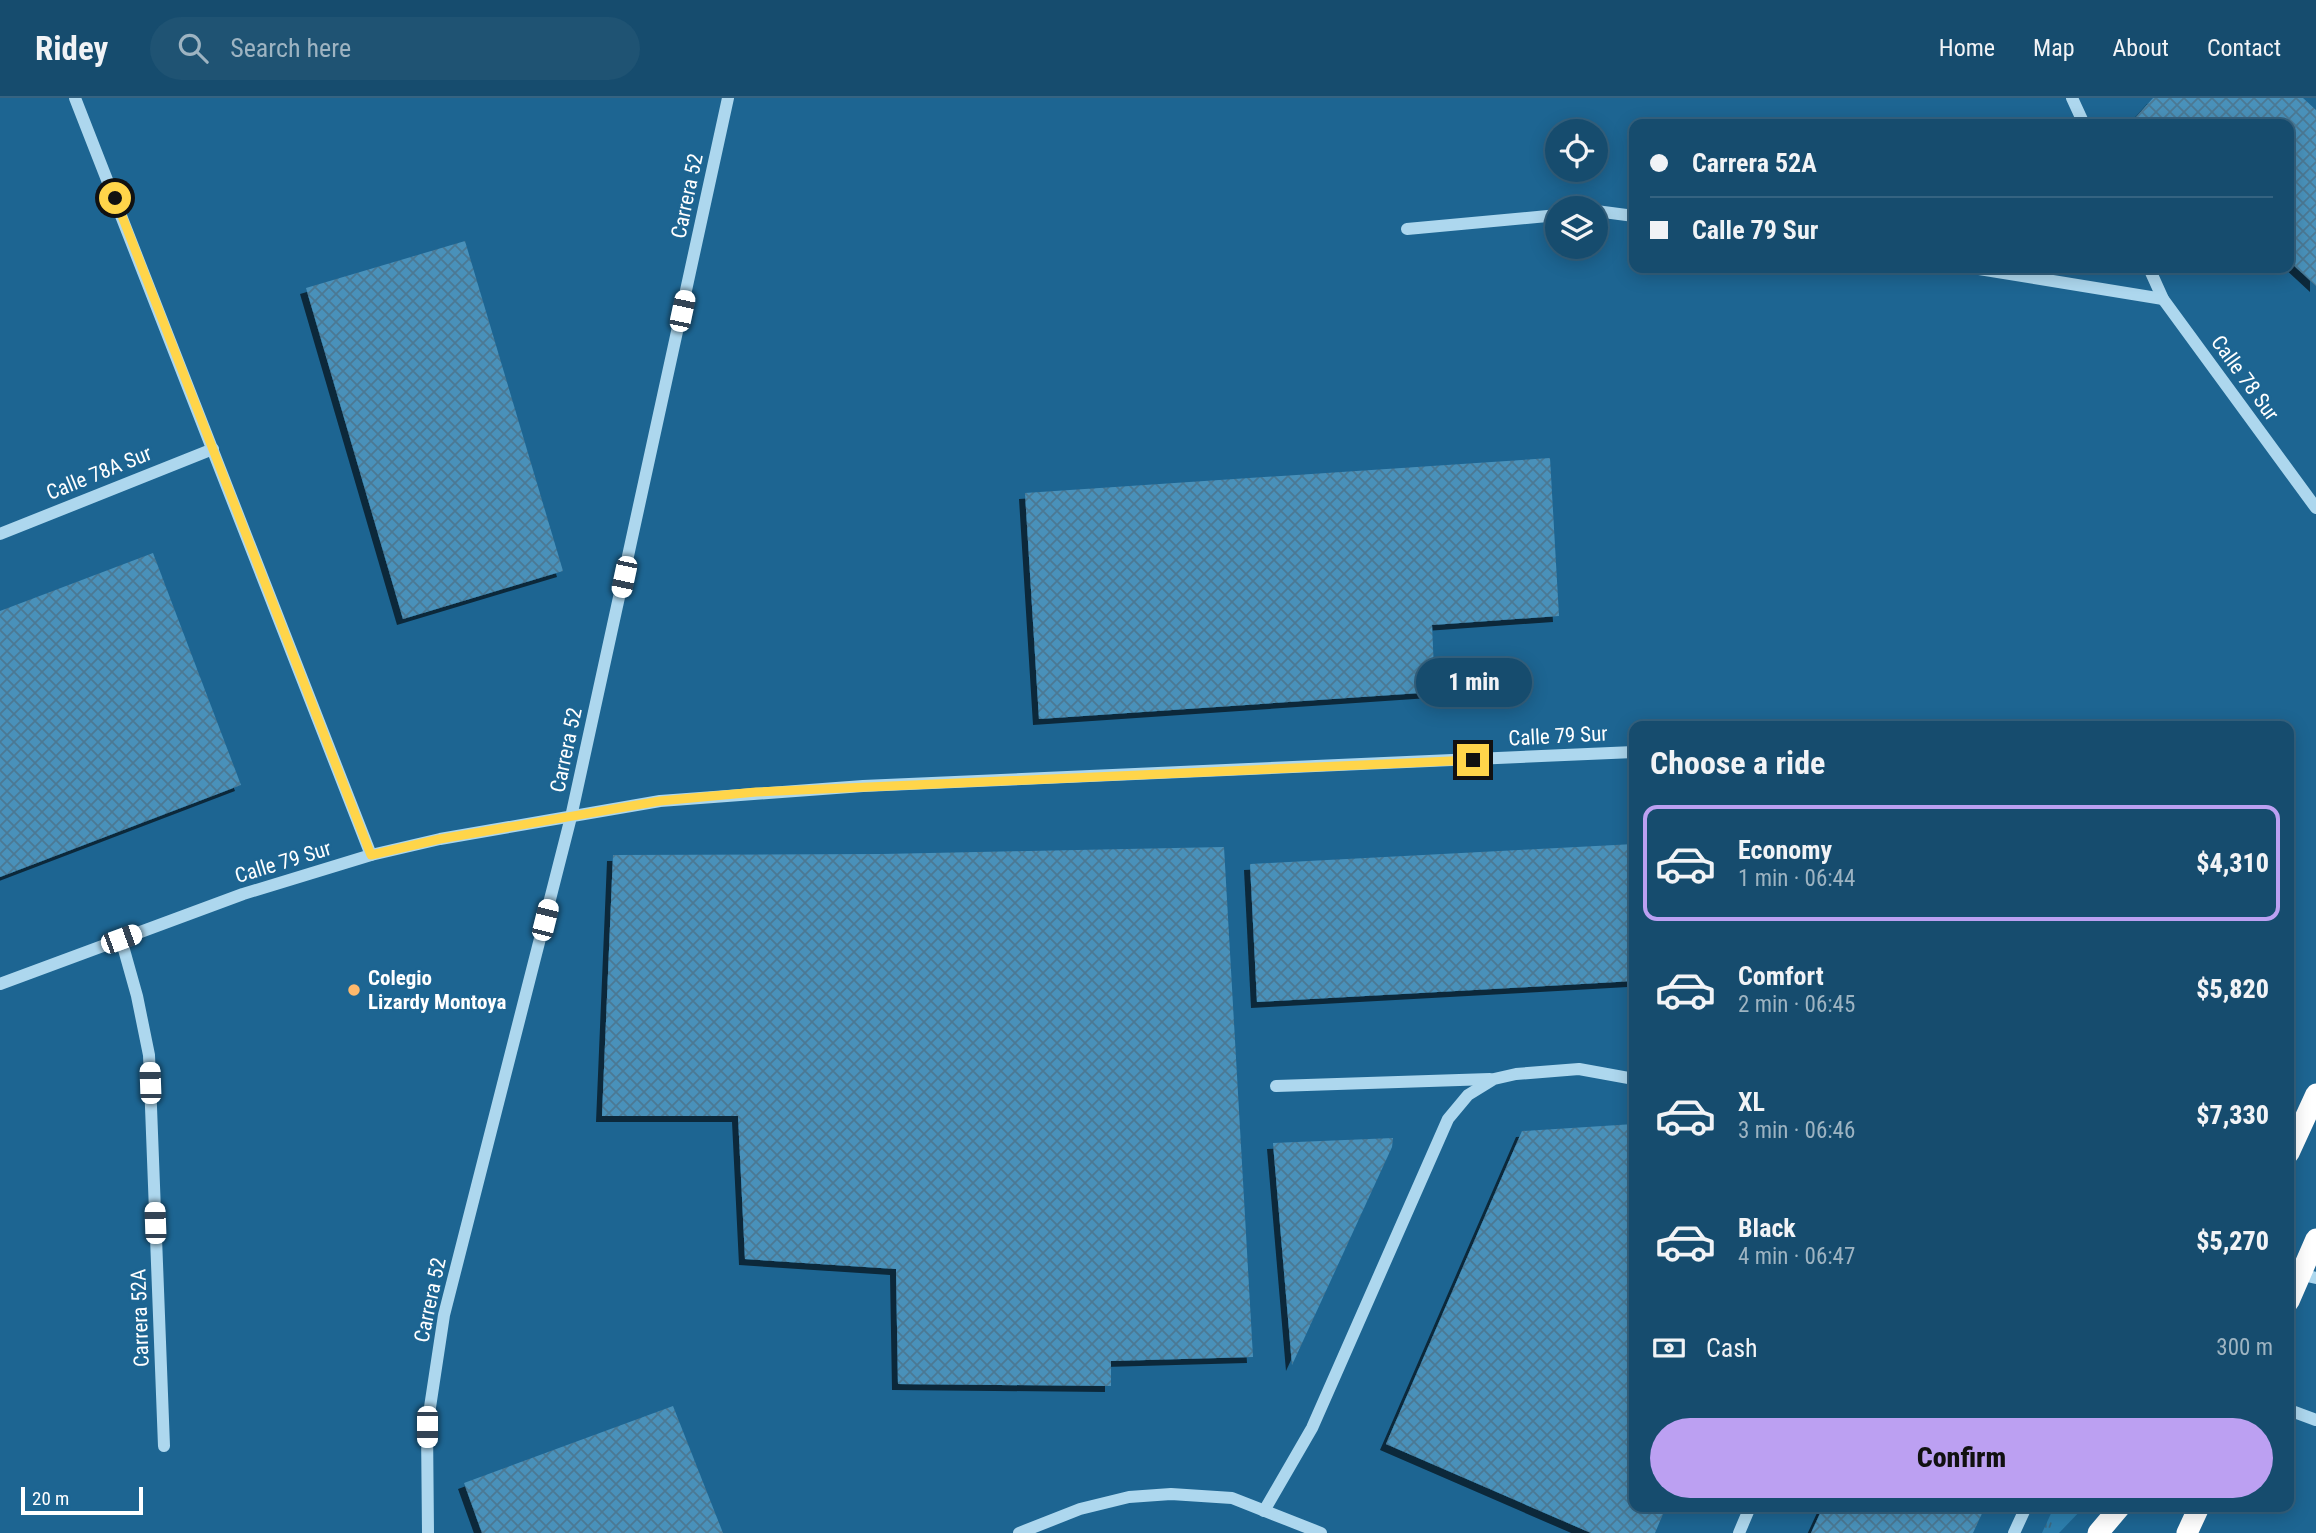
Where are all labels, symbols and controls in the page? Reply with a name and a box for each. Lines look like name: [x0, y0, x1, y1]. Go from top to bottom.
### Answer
search box: [150, 17, 640, 80]
text: Ridey: [35, 29, 108, 68]
icon: search: [174, 29, 212, 67]
text: Search here: [230, 33, 351, 63]
text: Home: [1939, 34, 1995, 62]
text: Map: [2033, 34, 2075, 62]
text: About: [2113, 34, 2169, 62]
text: Contact: [2207, 34, 2281, 62]
map controls: [1545, 119, 1608, 259]
button: locate: [1545, 119, 1608, 182]
text: Carrera 52A: [1692, 148, 1817, 178]
street label: Carrera 52: [666, 151, 708, 241]
route start: [99, 182, 131, 214]
button: layers: [1545, 196, 1608, 259]
text: Calle 79 Sur: [1692, 215, 1818, 245]
car: [668, 288, 697, 334]
street label: Calle 78 Sur: [2206, 331, 2284, 425]
street label: Calle 78A Sur: [43, 441, 155, 505]
car: [610, 554, 639, 600]
callout: 1 min: [1415, 658, 1531, 708]
text: 1 min: [1448, 669, 1500, 696]
street label: Carrera 52: [545, 705, 587, 795]
street label: Calle 79 Sur: [1508, 721, 1608, 751]
route end: [1457, 744, 1489, 776]
text: Choose a ride: [1650, 744, 1825, 782]
icon: car: [1654, 832, 1717, 895]
text: Economy: [1738, 835, 1832, 865]
street label: Calle 79 Sur: [232, 836, 334, 888]
text: $4,310: [2196, 848, 2269, 878]
text: 1 min · 06:44: [1738, 865, 1855, 892]
car: [530, 897, 561, 943]
car: [98, 922, 145, 956]
icon: car: [1654, 958, 1717, 1021]
text: Comfort: [1738, 961, 1824, 991]
place label: Colegio Lizardy Montoya: [368, 966, 506, 1014]
text: $5,820: [2196, 974, 2269, 1004]
marker: Colegio Lizardy Montoya: [346, 982, 362, 998]
text: 2 min · 06:45: [1738, 991, 1855, 1018]
car: [139, 1062, 162, 1104]
icon: car: [1654, 1084, 1717, 1147]
text: XL: [1738, 1087, 1765, 1117]
text: $7,330: [2196, 1100, 2269, 1130]
text: 3 min · 06:46: [1738, 1117, 1855, 1144]
car: [144, 1202, 167, 1244]
icon: car: [1654, 1210, 1717, 1273]
text: Black: [1738, 1213, 1796, 1243]
text: $5,270: [2196, 1226, 2269, 1256]
text: 4 min · 06:47: [1738, 1243, 1855, 1270]
street label: Carrera 52: [409, 1255, 451, 1345]
street label: Carrera 52A: [126, 1269, 154, 1367]
icon: cash: [1650, 1329, 1688, 1367]
text: Cash: [1706, 1333, 1758, 1363]
text: 300 m: [2216, 1334, 2273, 1361]
car: [417, 1406, 438, 1448]
button: Confirm: [1650, 1418, 2273, 1498]
scale bar: [21, 1484, 144, 1516]
text: 20 m: [32, 1487, 69, 1510]

